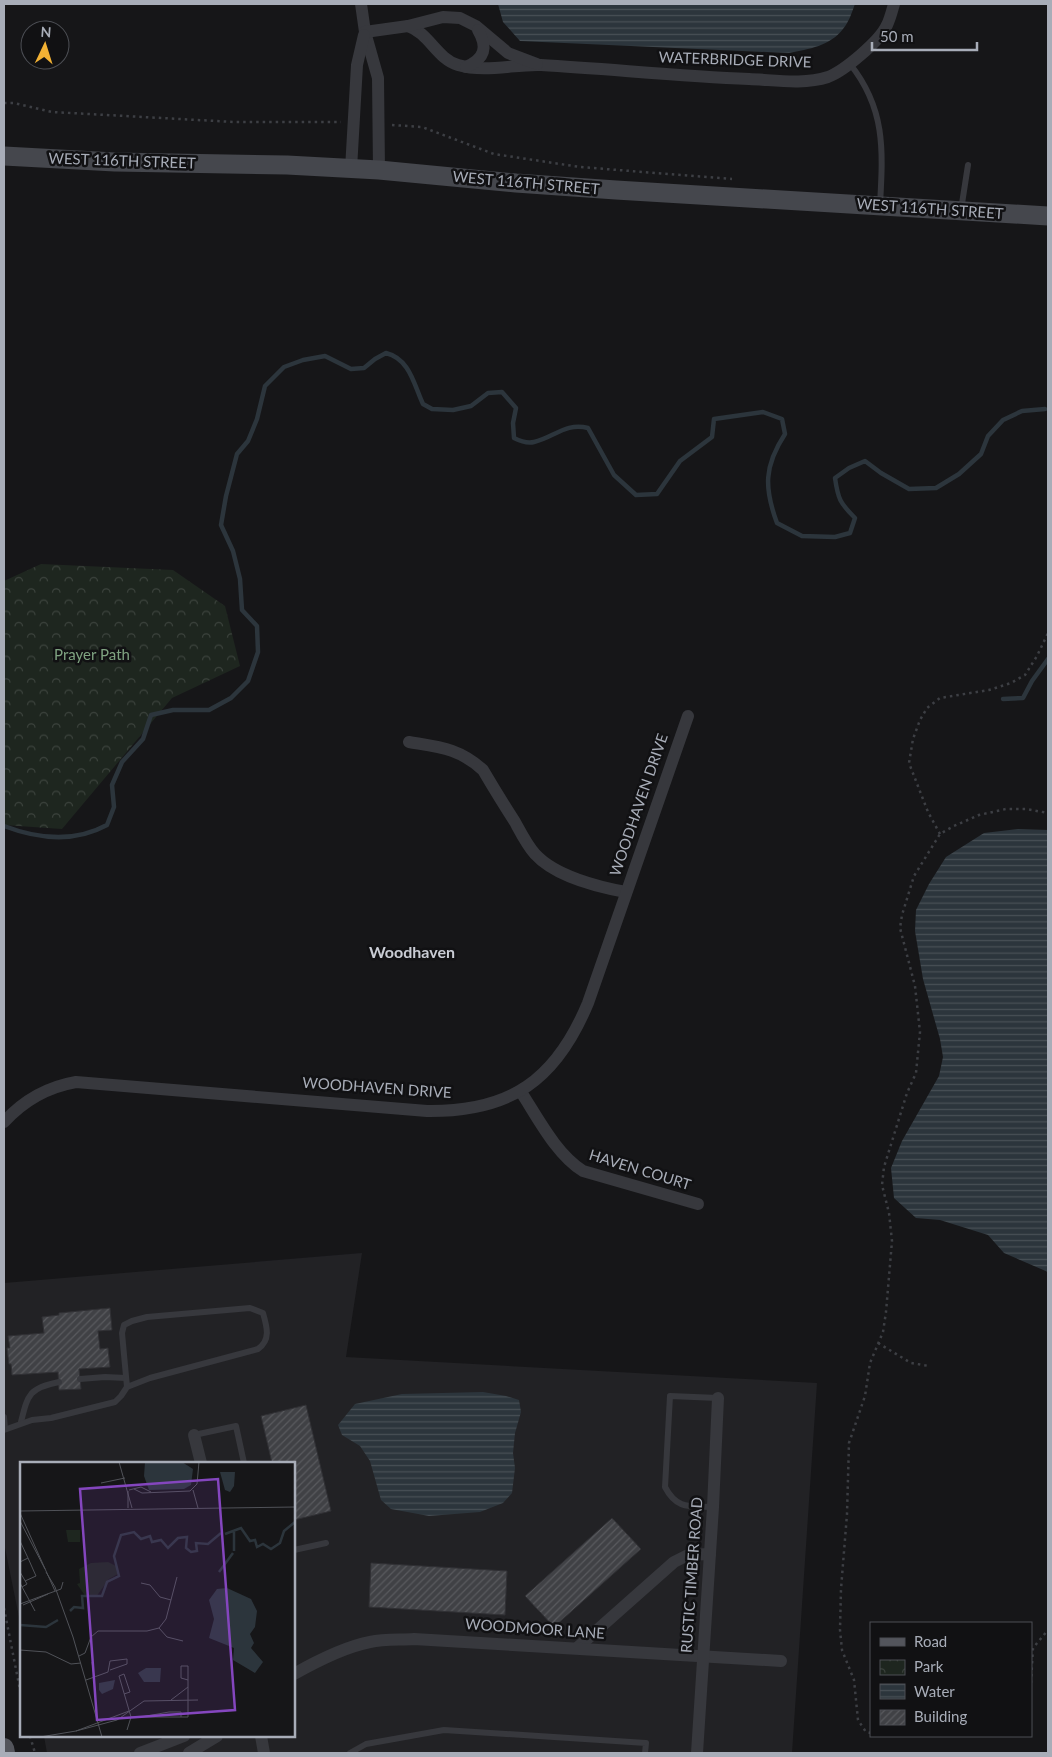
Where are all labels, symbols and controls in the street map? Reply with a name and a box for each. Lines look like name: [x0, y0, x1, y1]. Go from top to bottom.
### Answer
north arrow: [20, 20, 70, 70]
scale bar: [872, 20, 977, 52]
text: N: [40, 23, 52, 40]
text: 50 m: [880, 27, 914, 45]
street label: WATERBRIDGE DRIVE: [658, 47, 812, 71]
street label: WEST 116TH STREET: [48, 148, 196, 172]
street label: WEST 116TH STREET: [452, 167, 600, 197]
street label: WEST 116TH STREET: [856, 194, 1004, 222]
park label: Prayer Path: [54, 645, 130, 663]
street label: WOODHAVEN DRIVE: [605, 731, 671, 878]
district label: Woodhaven: [369, 942, 455, 961]
street label: WOODHAVEN DRIVE: [302, 1073, 452, 1101]
street label: HAVEN COURT: [587, 1145, 694, 1193]
inset map: [20, 1462, 295, 1737]
street label: RUSTIC TIMBER ROAD: [677, 1496, 705, 1653]
street label: WOODMOOR LANE: [465, 1614, 606, 1642]
legend: [870, 1622, 1032, 1737]
text: Road: [914, 1632, 947, 1650]
text: Park: [914, 1657, 944, 1675]
text: Water: [914, 1682, 955, 1700]
text: Building: [914, 1707, 967, 1725]

